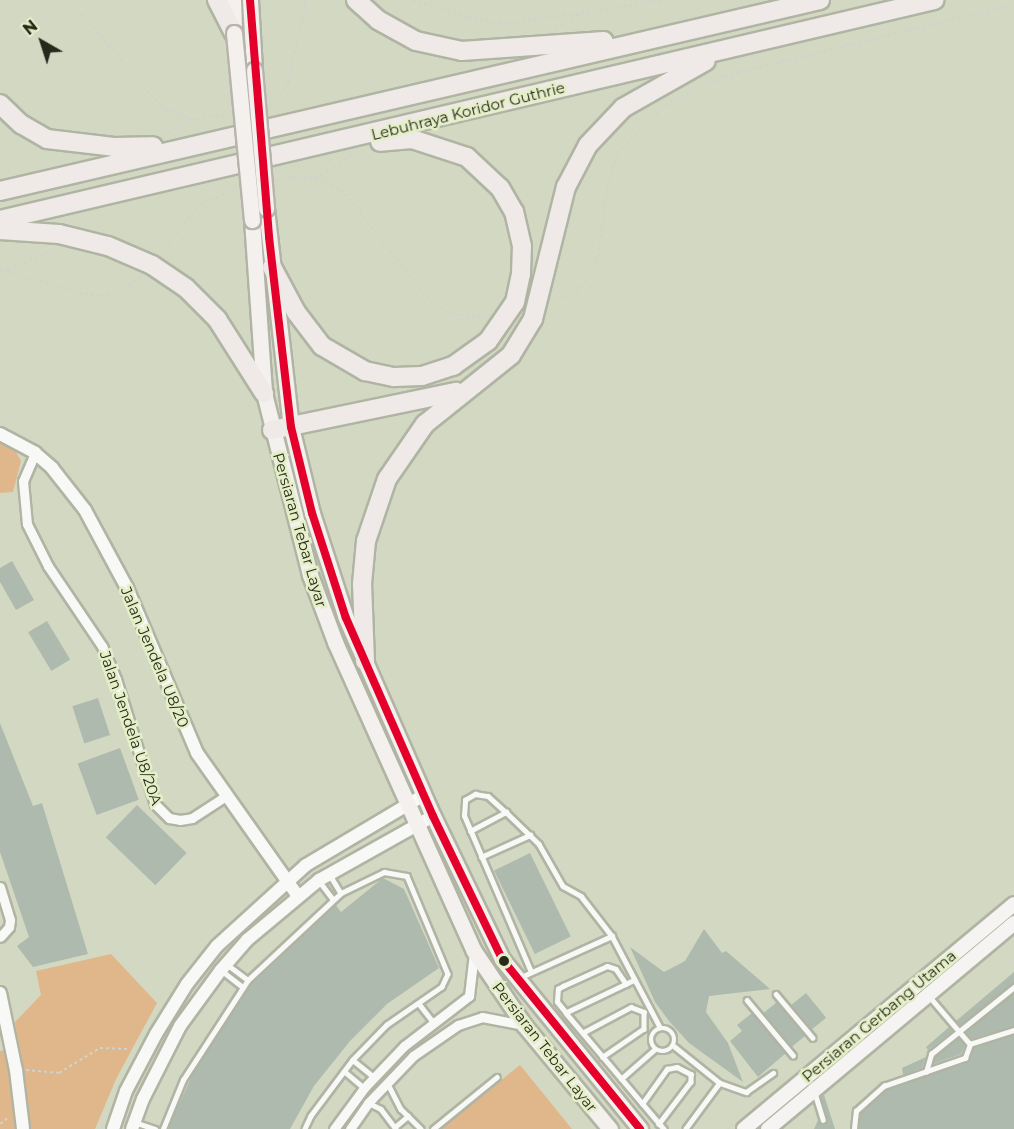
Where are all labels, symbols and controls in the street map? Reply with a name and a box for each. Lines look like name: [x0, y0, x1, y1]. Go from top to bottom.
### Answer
north arrow: [12, 12, 72, 72]
text: N: [19, 16, 41, 39]
street label: Lebuhraya Koridor Guthrie: [369, 78, 567, 144]
street label: Persiaran Tebar Layar: [269, 451, 331, 609]
street label: Jalan Jendela U8/20: [117, 584, 193, 730]
street label: Jalan Jendela U8/20A: [96, 649, 166, 807]
street label: Persiaran Gerbang Utama: [798, 946, 960, 1086]
unlabelled marker: [498, 955, 510, 967]
street label: Persiaran Tebar Layar: [489, 978, 601, 1116]

